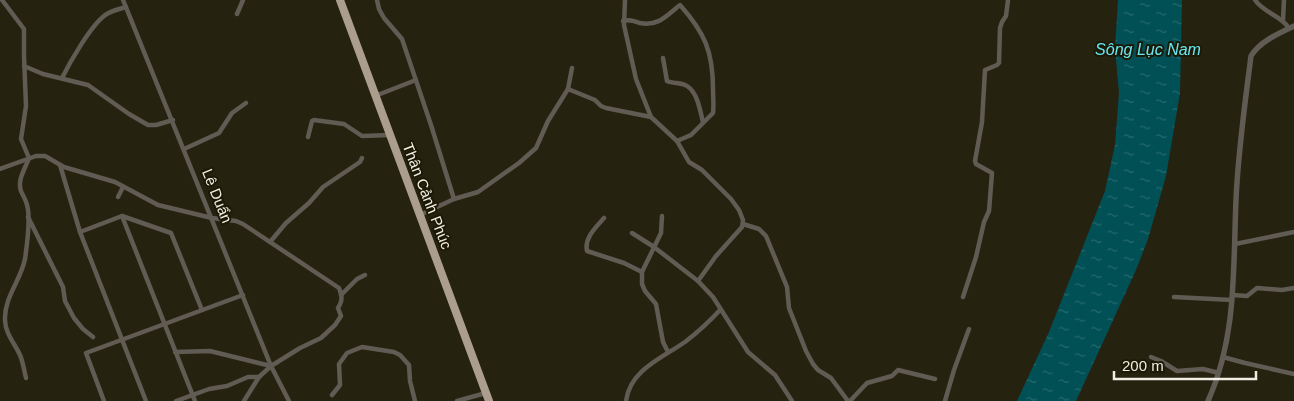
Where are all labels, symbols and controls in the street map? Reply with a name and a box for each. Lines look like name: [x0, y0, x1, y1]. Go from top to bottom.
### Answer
water label: Sông Lục Nam: [1095, 41, 1201, 58]
street label: Thân Cảnh Phúc: [399, 140, 456, 252]
street label: Lê Duẩn: [199, 166, 236, 225]
scale bar: [1114, 348, 1256, 380]
text: 200 m: [1122, 357, 1164, 374]

